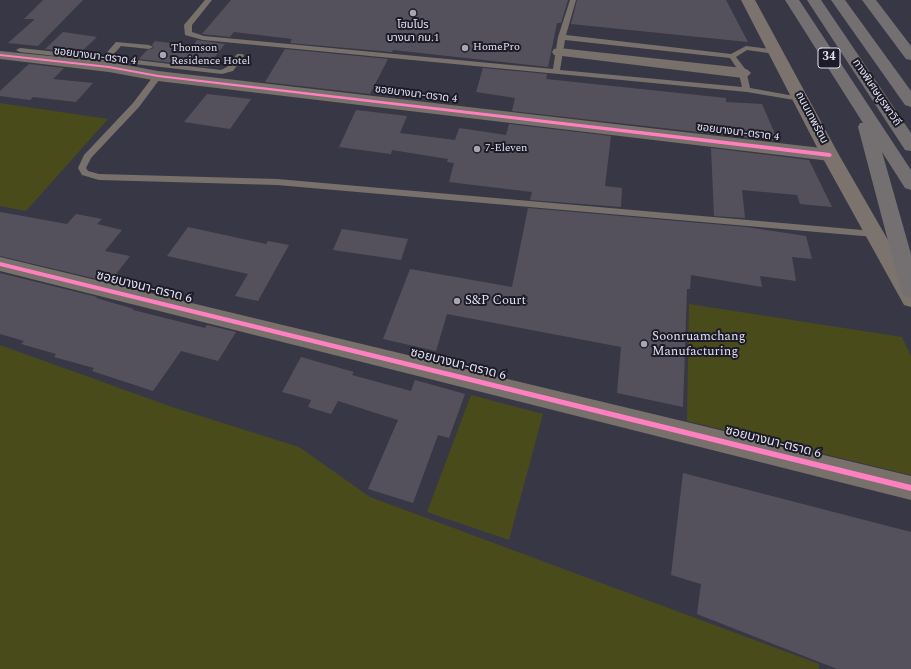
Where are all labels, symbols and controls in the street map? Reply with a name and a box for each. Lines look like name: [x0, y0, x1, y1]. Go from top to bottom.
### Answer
marker: โฮมโปร บางนา กม.1: [408, 8, 418, 18]
place label: โฮมโปร บางนา กม.1: [387, 19, 439, 45]
place label: HomePro: [473, 41, 520, 55]
place label: Thomson Residence Hotel: [171, 42, 250, 68]
marker: HomePro: [460, 43, 470, 53]
street label: ซอยบางนา-ตราด 4: [53, 45, 137, 69]
road number: 34: [818, 48, 840, 68]
marker: Thomson Residence Hotel: [158, 50, 168, 60]
street label: ทางพิเศษบูรพาวิถี: [849, 57, 903, 129]
street label: ซอยบางนา-ตราด 4: [374, 83, 458, 107]
street label: ถนนเทพรัตน: [792, 90, 830, 146]
street label: ซอยบางนา-ตราด 4: [696, 121, 780, 145]
place label: 7-Eleven: [485, 142, 527, 156]
marker: 7-Eleven: [472, 144, 482, 154]
street label: ซอยบางนา-ตราด 6: [94, 269, 194, 307]
place label: S&P Court: [465, 293, 526, 309]
marker: S&P Court: [452, 296, 462, 306]
place label: Soonruamchang Manufacturing: [652, 329, 746, 360]
marker: Soonruamchang Manufacturing: [639, 339, 649, 349]
street label: ซอยบางนา-ตราด 6: [408, 346, 508, 384]
street label: ซอยบางนา-ตราด 6: [723, 424, 823, 462]

